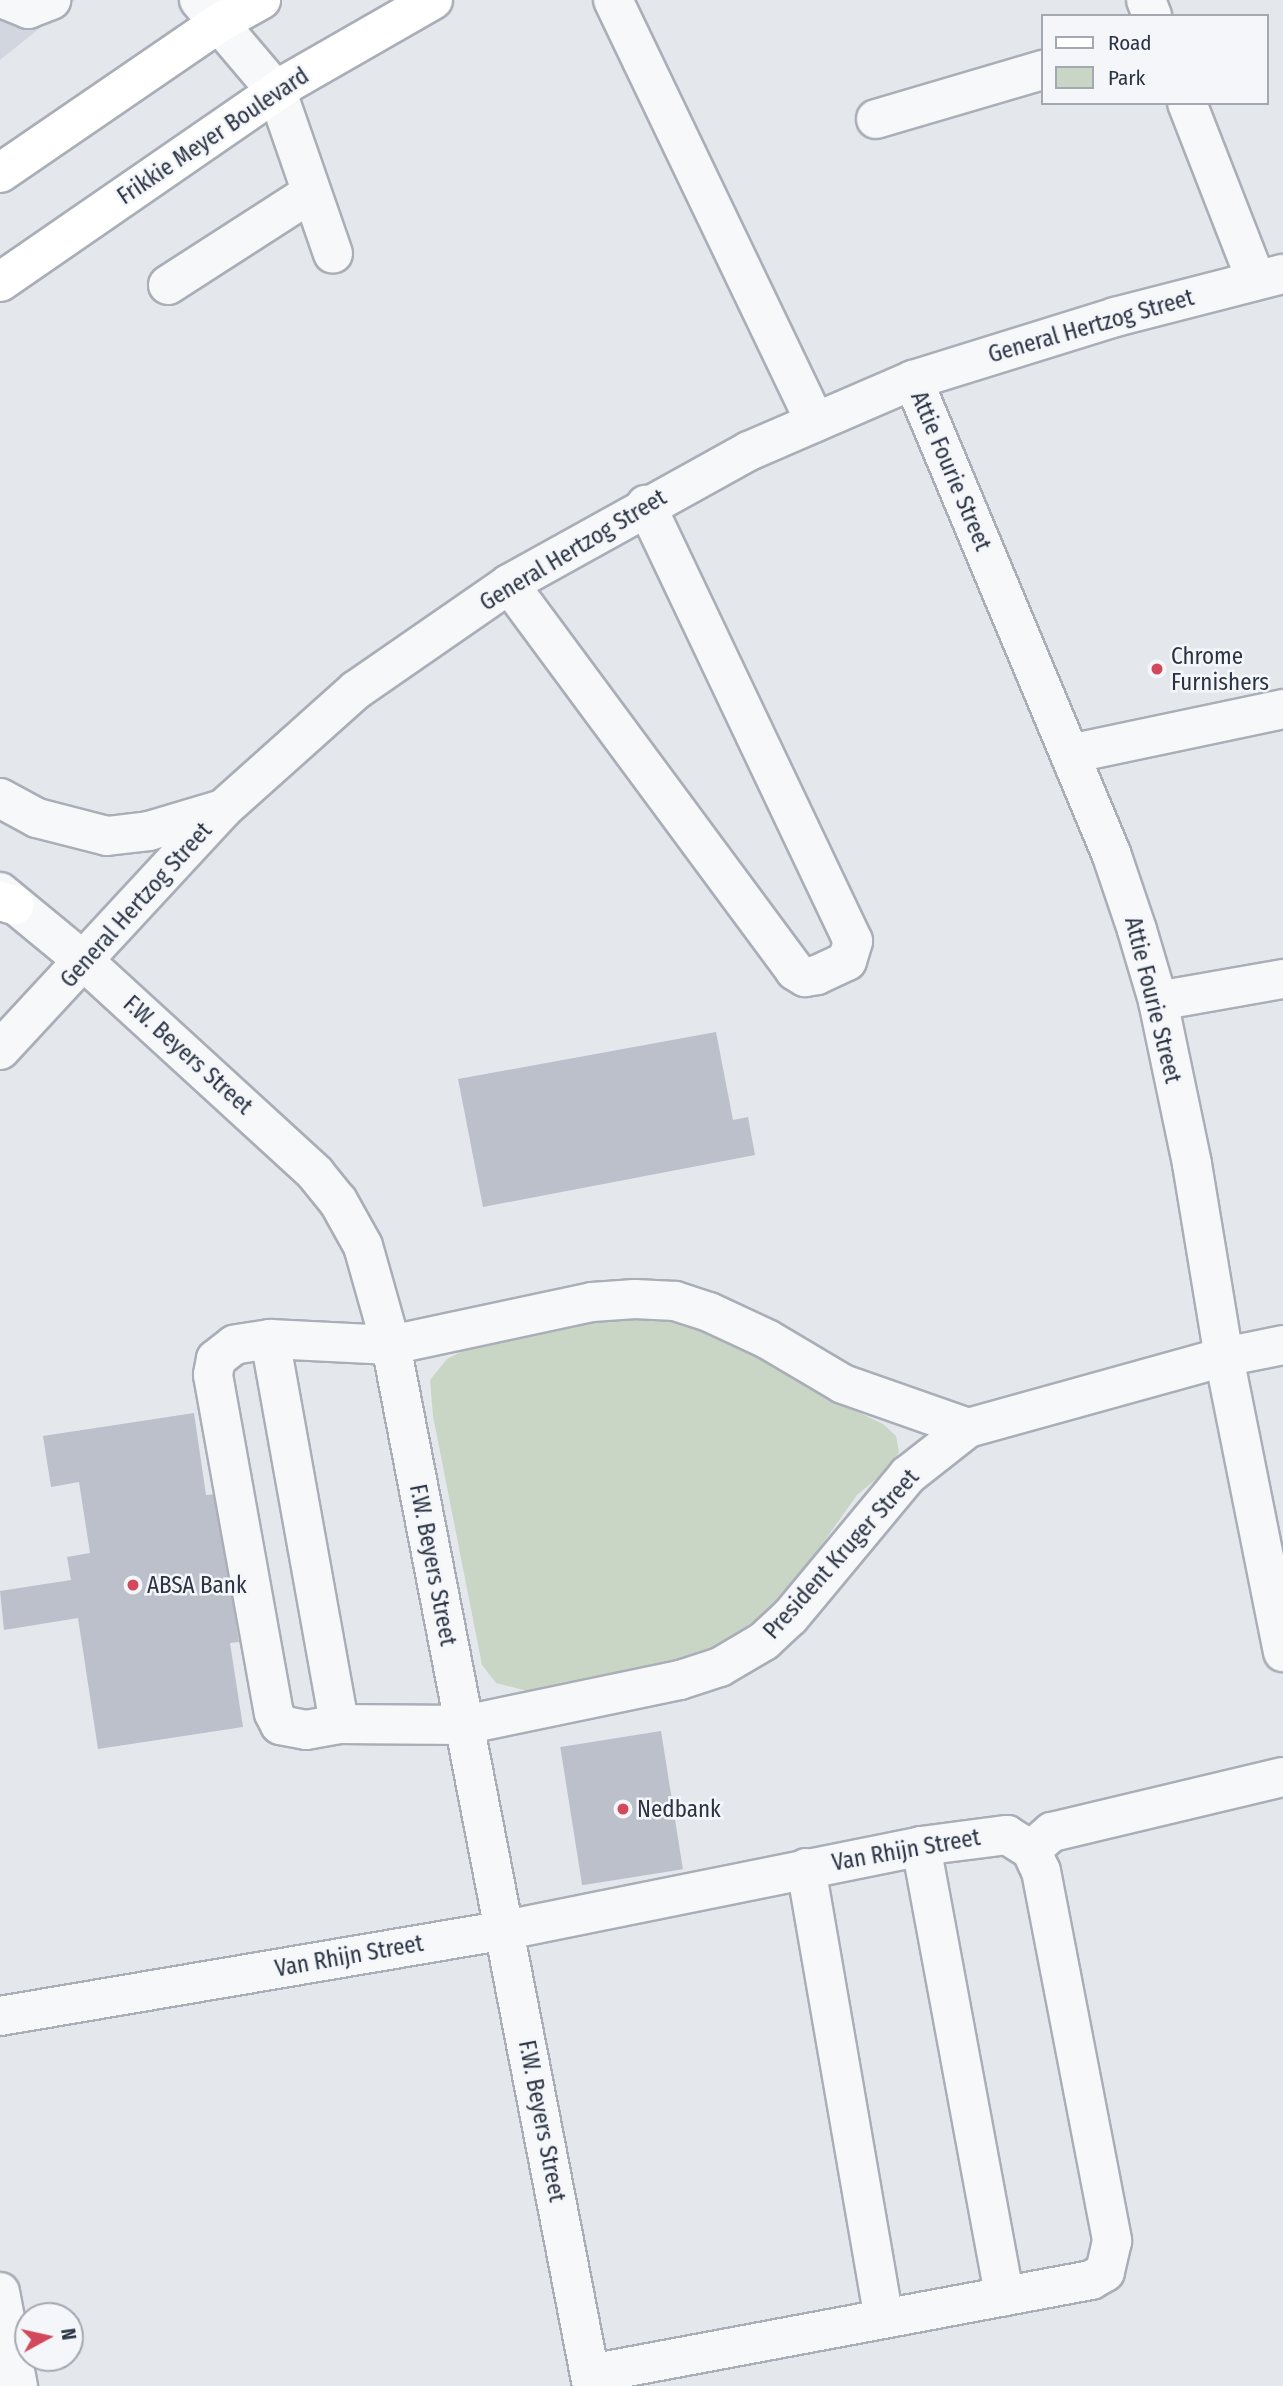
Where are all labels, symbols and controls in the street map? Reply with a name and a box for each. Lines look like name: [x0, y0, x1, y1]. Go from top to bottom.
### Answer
legend: [1042, 14, 1269, 105]
text: Road: [1108, 30, 1152, 56]
street label: Frikkie Meyer Boulevard: [112, 62, 314, 210]
text: Park: [1108, 65, 1145, 91]
street label: General Hertzog Street: [985, 283, 1197, 369]
street label: Attie Fourie Street: [905, 387, 997, 555]
street label: General Hertzog Street: [475, 483, 671, 617]
place label: Chrome Furnishers: [1171, 642, 1269, 696]
marker: Chrome Furnishers: [1149, 661, 1165, 677]
street label: General Hertzog Street: [55, 817, 217, 993]
street label: Attie Fourie Street: [1119, 914, 1187, 1086]
street label: F.W. Beyers Street: [118, 990, 258, 1120]
street label: President Kruger Street: [758, 1464, 924, 1644]
street label: F.W. Beyers Street: [404, 1482, 462, 1648]
place label: ABSA Bank: [147, 1571, 247, 1599]
marker: ABSA Bank: [125, 1577, 141, 1593]
place label: Nedbank: [637, 1795, 721, 1823]
marker: Nedbank: [615, 1801, 631, 1817]
street label: Van Rhijn Street: [830, 1823, 982, 1877]
street label: Van Rhijn Street: [273, 1929, 425, 1983]
street label: F.W. Beyers Street: [513, 2038, 571, 2204]
north arrow: [14, 2302, 84, 2372]
text: N: [56, 2327, 80, 2342]

